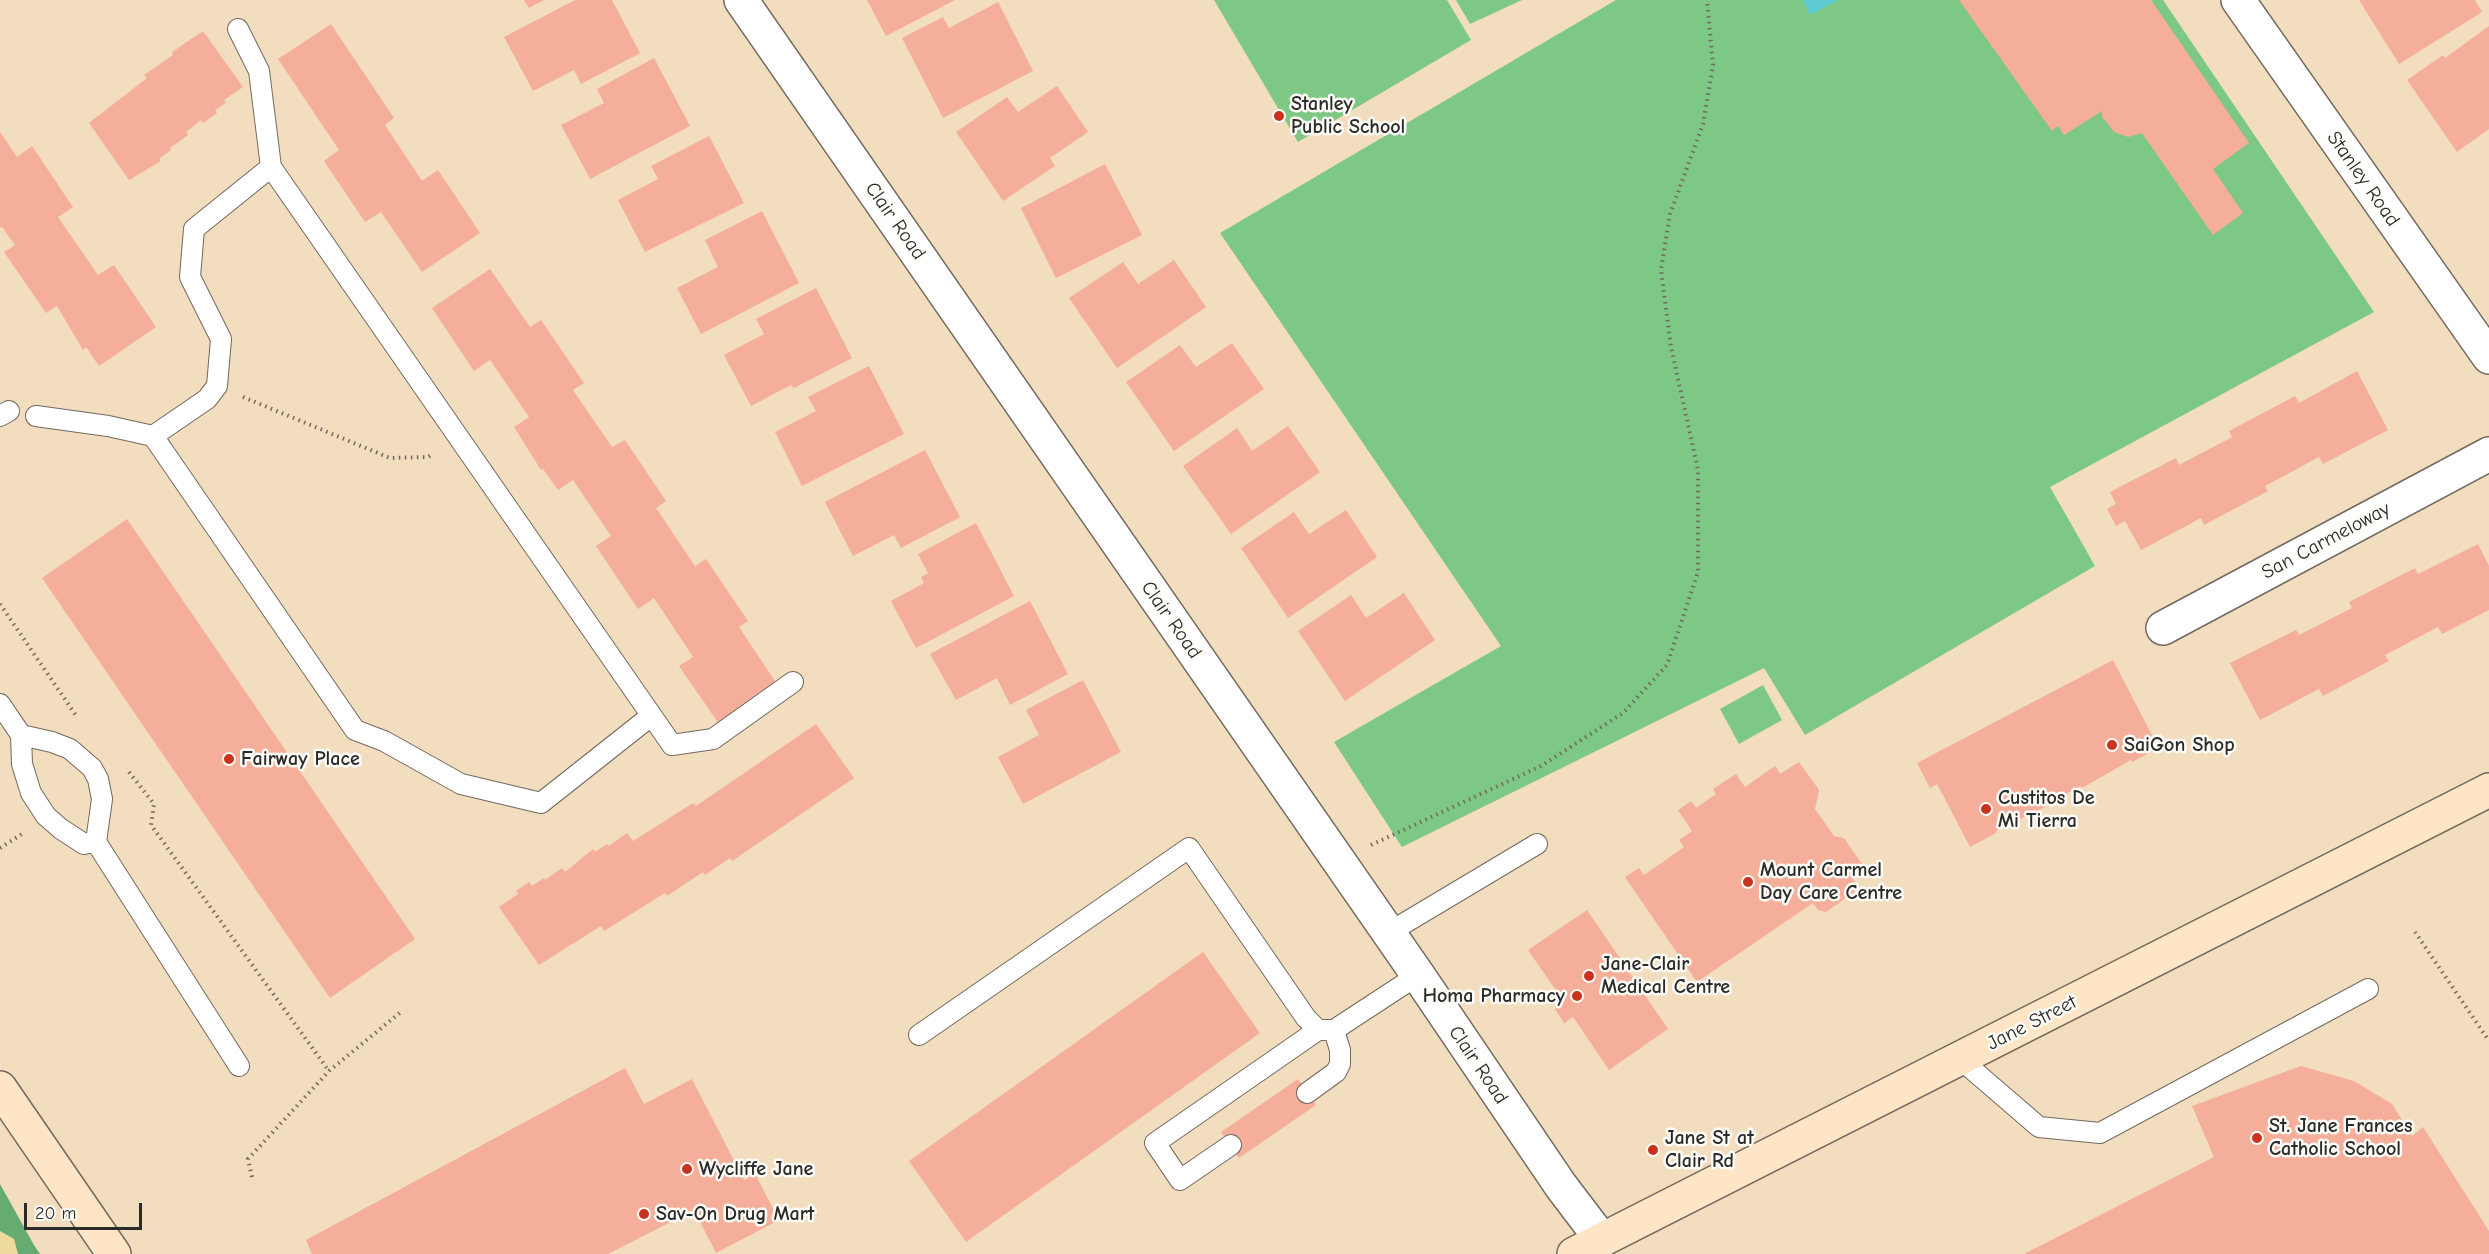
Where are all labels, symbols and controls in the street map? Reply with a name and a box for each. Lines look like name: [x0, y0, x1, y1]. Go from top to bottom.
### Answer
place label: Stanley Public School: [1291, 92, 1405, 139]
marker: Stanley Public School: [1272, 109, 1286, 123]
street label: Stanley Road: [2321, 127, 2405, 231]
street label: Clair Road: [860, 178, 930, 264]
street label: San Carmeloway: [2258, 497, 2394, 585]
street label: Clair Road: [1136, 577, 1206, 663]
place label: SaiGon Shop: [2124, 733, 2235, 757]
marker: SaiGon Shop: [2105, 738, 2119, 752]
place label: Fairway Place: [241, 747, 360, 771]
marker: Fairway Place: [222, 752, 236, 766]
place label: Custitos De Mi Tierra: [1998, 786, 2095, 833]
marker: Custitos De Mi Tierra: [1979, 802, 1993, 816]
place label: Mount Carmel Day Care Centre: [1760, 858, 1902, 905]
marker: Mount Carmel Day Care Centre: [1741, 875, 1755, 889]
place label: Jane-Clair Medical Centre: [1601, 952, 1730, 999]
marker: Jane-Clair Medical Centre: [1582, 969, 1596, 983]
place label: Homa Pharmacy: [1423, 984, 1565, 1008]
marker: Homa Pharmacy: [1570, 989, 1584, 1003]
street label: Jane Street: [1983, 990, 2081, 1056]
street label: Clair Road: [1443, 1021, 1513, 1109]
place label: St. Jane Frances Catholic School: [2269, 1114, 2412, 1161]
place label: Jane St at Clair Rd: [1665, 1126, 1754, 1173]
marker: St. Jane Frances Catholic School: [2250, 1131, 2264, 1145]
marker: Jane St at Clair Rd: [1646, 1143, 1660, 1157]
place label: Wycliffe Jane: [699, 1157, 813, 1181]
marker: Wycliffe Jane: [680, 1162, 694, 1176]
scale bar: [27, 1191, 146, 1229]
place label: Sav-On Drug Mart: [656, 1202, 814, 1226]
text: 20 m: [35, 1203, 76, 1224]
marker: Sav-On Drug Mart: [637, 1207, 651, 1221]

